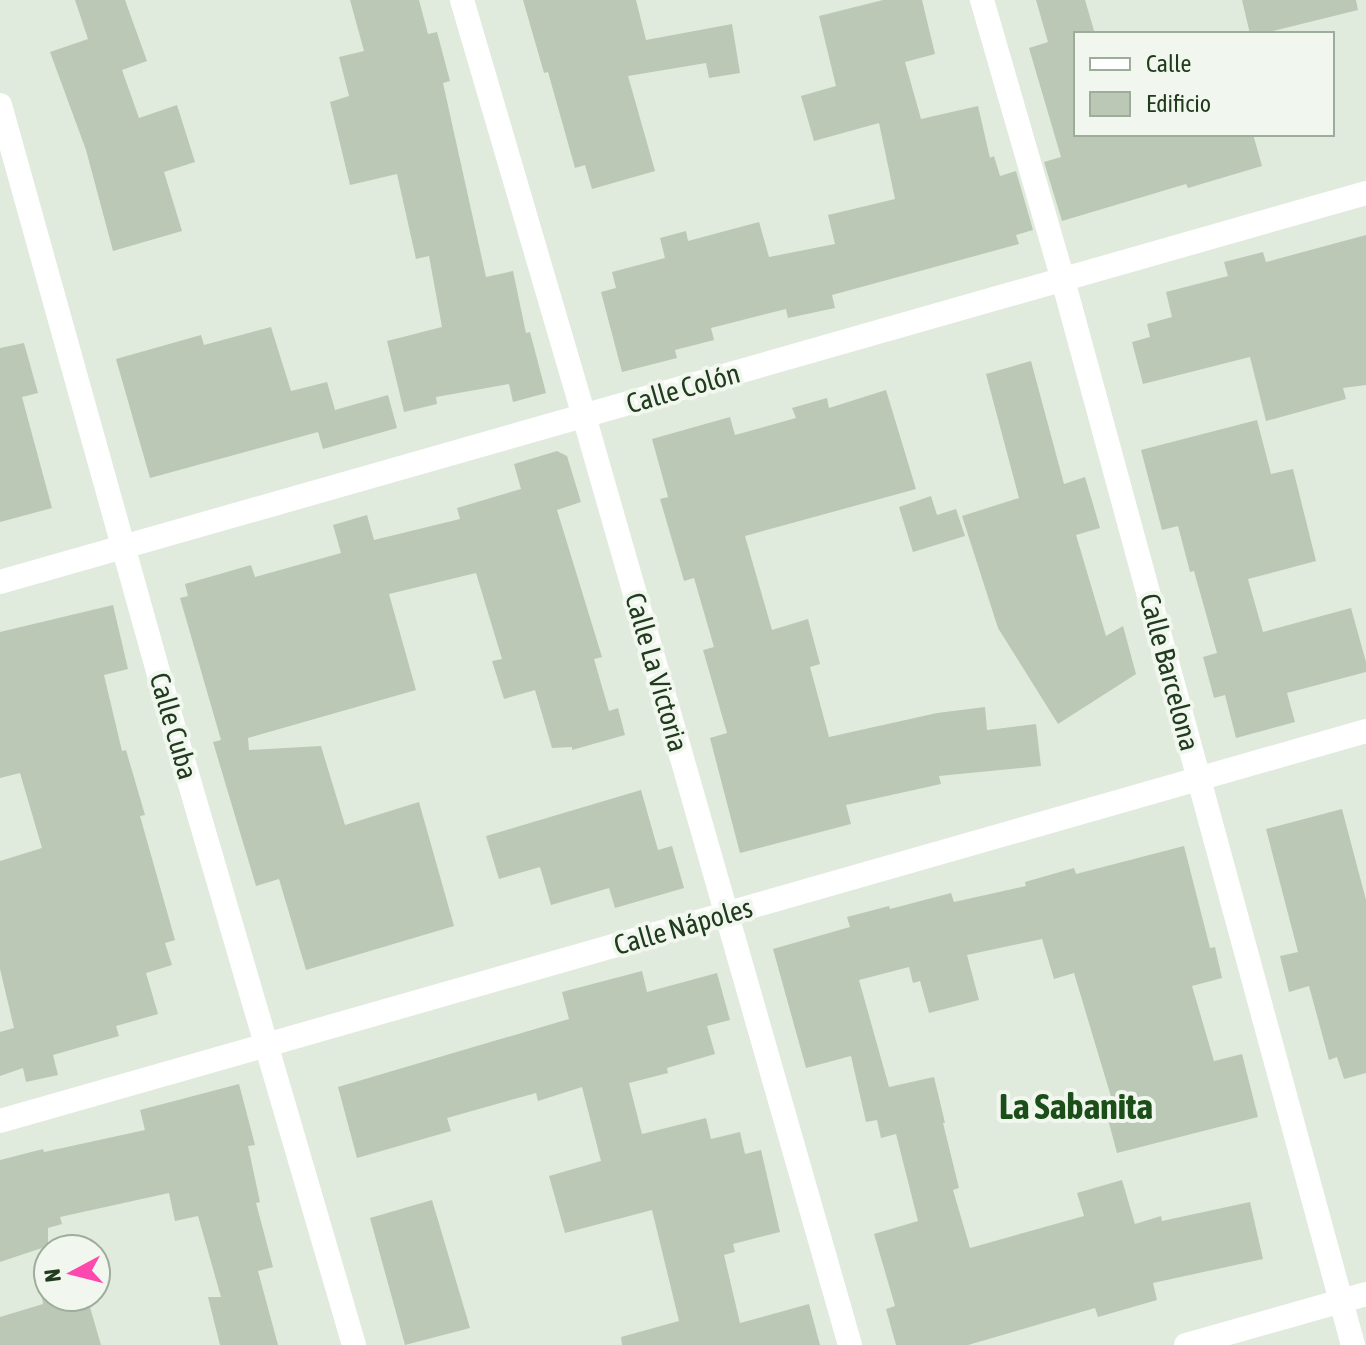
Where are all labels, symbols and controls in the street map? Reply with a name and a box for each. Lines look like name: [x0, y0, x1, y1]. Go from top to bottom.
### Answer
legend: [1074, 32, 1334, 136]
text: Calle: [1146, 50, 1191, 77]
text: Edificio: [1146, 90, 1211, 117]
street label: Calle Colón: [623, 357, 743, 419]
street label: Calle La Victoria: [619, 589, 695, 755]
street label: Calle Barcelona: [1134, 590, 1206, 754]
street label: Calle Cuba: [144, 669, 204, 783]
street label: Calle Nápoles: [610, 891, 756, 961]
district label: La Sabanita: [999, 1085, 1153, 1127]
north arrow: [32, 1233, 112, 1313]
text: N: [38, 1267, 66, 1283]

